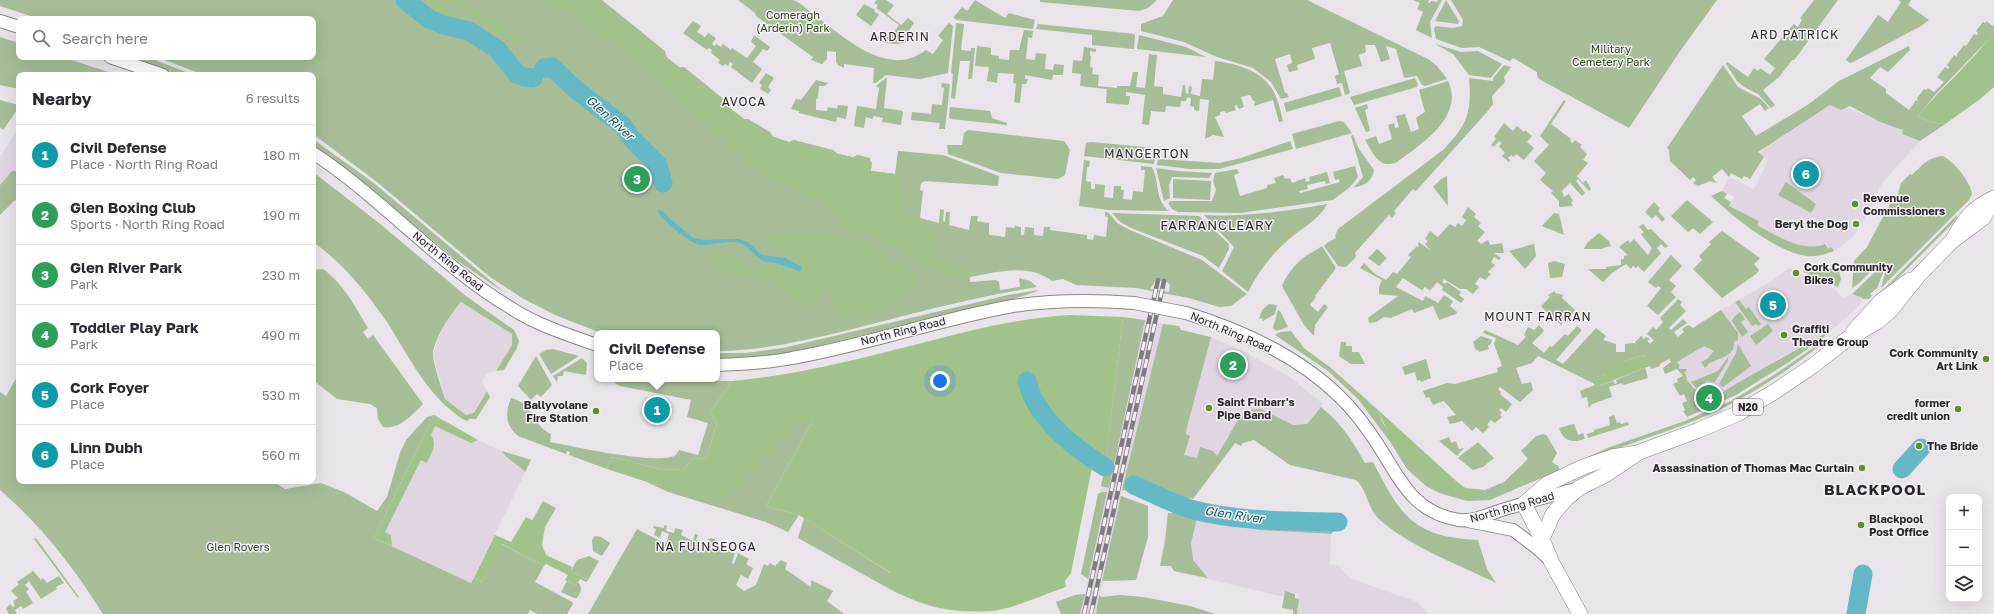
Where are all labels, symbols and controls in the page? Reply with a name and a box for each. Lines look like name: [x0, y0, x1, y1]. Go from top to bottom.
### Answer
park label: Comeragh (Arderin) Park: [756, 8, 830, 34]
search box: [16, 16, 316, 60]
icon: search: [30, 27, 52, 49]
district label: ARD PATRICK: [1751, 27, 1839, 42]
text: Search here: [62, 29, 148, 47]
district label: ARDERIN: [870, 29, 930, 44]
park label: Military Cemetery Park: [1572, 42, 1650, 68]
text: Nearby: [32, 88, 92, 109]
text: 6 results: [246, 90, 300, 106]
water label: Glen River: [583, 92, 639, 144]
district label: AVOCA: [722, 94, 766, 109]
text: Civil Defense: [70, 138, 167, 156]
district label: MANGERTON: [1104, 146, 1190, 161]
text: 1: [42, 147, 48, 163]
text: 180 m: [263, 147, 300, 163]
text: Place · North Ring Road: [70, 156, 218, 172]
pin: 6: [1793, 159, 1819, 189]
pin: 3: [624, 164, 650, 194]
place label: Revenue Commissioners: [1863, 191, 1945, 217]
text: Glen Boxing Club: [70, 198, 196, 216]
marker: Revenue Commissioners: [1850, 199, 1860, 209]
text: 2: [41, 207, 49, 223]
text: 190 m: [263, 207, 300, 223]
text: Sports · North Ring Road: [70, 216, 225, 232]
district label: FARRANCLEARY: [1160, 217, 1274, 233]
place label: Beryl the Dog: [1775, 217, 1848, 230]
marker: Beryl the Dog: [1851, 219, 1861, 229]
street label: North Ring Road: [410, 228, 486, 293]
text: Glen River Park: [70, 258, 182, 276]
place label: Cork Community Bikes: [1804, 260, 1893, 286]
text: 3: [41, 267, 49, 283]
text: 230 m: [262, 267, 300, 283]
marker: Cork Community Bikes: [1791, 268, 1801, 278]
text: Park: [70, 276, 98, 292]
pin: 5: [1760, 290, 1786, 320]
street label: North Ring Road: [1189, 309, 1274, 355]
district label: MOUNT FARRAN: [1484, 309, 1592, 324]
street label: North Ring Road: [859, 314, 947, 347]
text: Toddler Play Park: [70, 318, 199, 336]
place label: Graffiti Theatre Group: [1792, 322, 1869, 348]
text: 4: [41, 327, 49, 343]
text: 490 m: [261, 327, 300, 343]
popup: [594, 330, 720, 382]
marker: Graffiti Theatre Group: [1779, 330, 1789, 340]
text: Park: [70, 336, 98, 352]
text: Civil Defense: [609, 339, 705, 357]
place label: Cork Community Art Link: [1889, 346, 1979, 372]
pin: 2: [1220, 350, 1246, 380]
marker: Cork Community Art Link: [1981, 354, 1991, 364]
text: Place: [609, 357, 643, 373]
your location: [930, 371, 950, 391]
text: Cork Foyer: [70, 378, 149, 396]
pin: 4: [1696, 383, 1722, 413]
text: 5: [41, 387, 49, 403]
text: 530 m: [262, 387, 300, 403]
pin: 1: [644, 395, 670, 425]
place label: Saint Finbarr's Pipe Band: [1217, 395, 1295, 421]
text: Place: [70, 396, 105, 412]
place label: former credit union: [1887, 396, 1951, 422]
place label: Ballyvolane Fire Station: [524, 398, 589, 424]
road number: N20: [1733, 399, 1763, 415]
marker: Saint Finbarr's Pipe Band: [1204, 403, 1214, 413]
marker: former credit union: [1953, 404, 1963, 414]
marker: Ballyvolane Fire Station: [591, 406, 601, 416]
text: Linn Dubh: [70, 438, 143, 456]
place label: The Bride: [1927, 439, 1979, 452]
marker: The Bride: [1914, 441, 1924, 451]
text: 6: [41, 447, 49, 463]
text: 560 m: [262, 447, 300, 463]
text: Place: [70, 456, 105, 472]
place label: Assassination of Thomas Mac Curtain: [1653, 461, 1854, 474]
marker: Assassination of Thomas Mac Curtain: [1857, 463, 1867, 473]
district label: BLACKPOOL: [1824, 480, 1926, 498]
street label: North Ring Road: [1468, 488, 1555, 525]
map controls: [1946, 494, 1982, 602]
button: +: [1946, 494, 1982, 530]
water label: Glen River: [1204, 503, 1267, 526]
place label: Blackpool Post Office: [1869, 512, 1929, 538]
marker: Blackpool Post Office: [1856, 520, 1866, 530]
button: −: [1946, 530, 1982, 566]
district label: NA FUINSEOGA: [655, 539, 757, 554]
park label: Glen Rovers: [206, 540, 270, 553]
button: layers: [1946, 566, 1982, 602]

